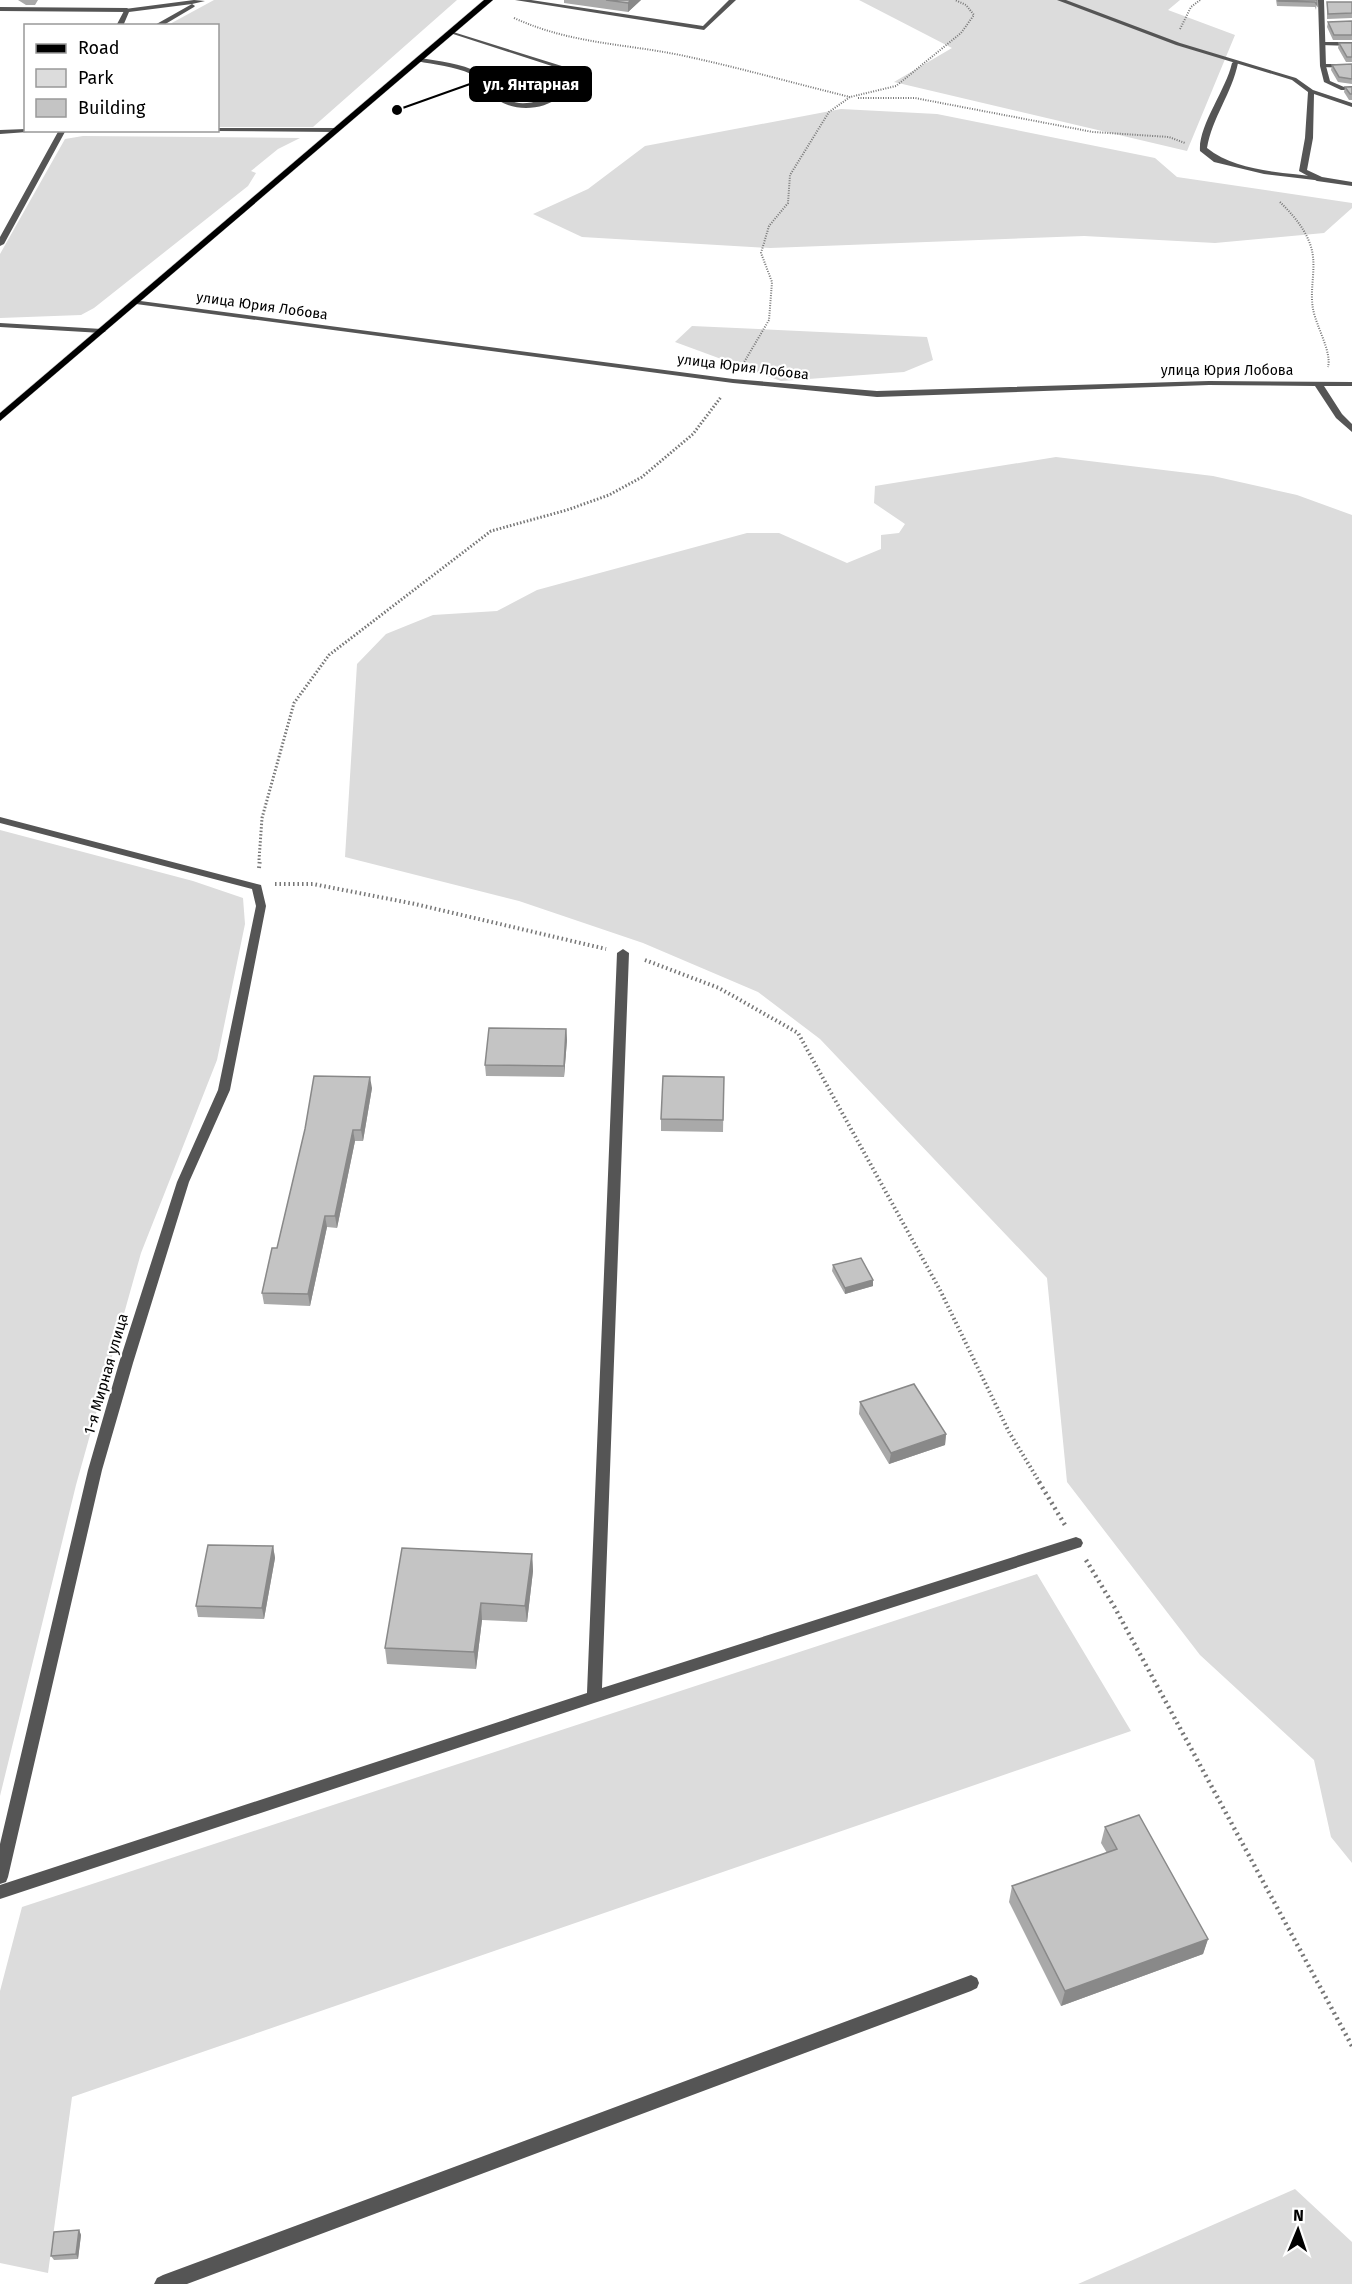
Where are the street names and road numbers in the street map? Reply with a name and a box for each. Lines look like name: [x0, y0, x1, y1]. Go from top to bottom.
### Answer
street label: улица Юрия Лобова: [195, 288, 329, 324]
street label: улица Юрия Лобова: [676, 350, 810, 384]
street label: улица Юрия Лобова: [1161, 362, 1293, 379]
street label: 1-я Мирная улица: [80, 1311, 132, 1437]

